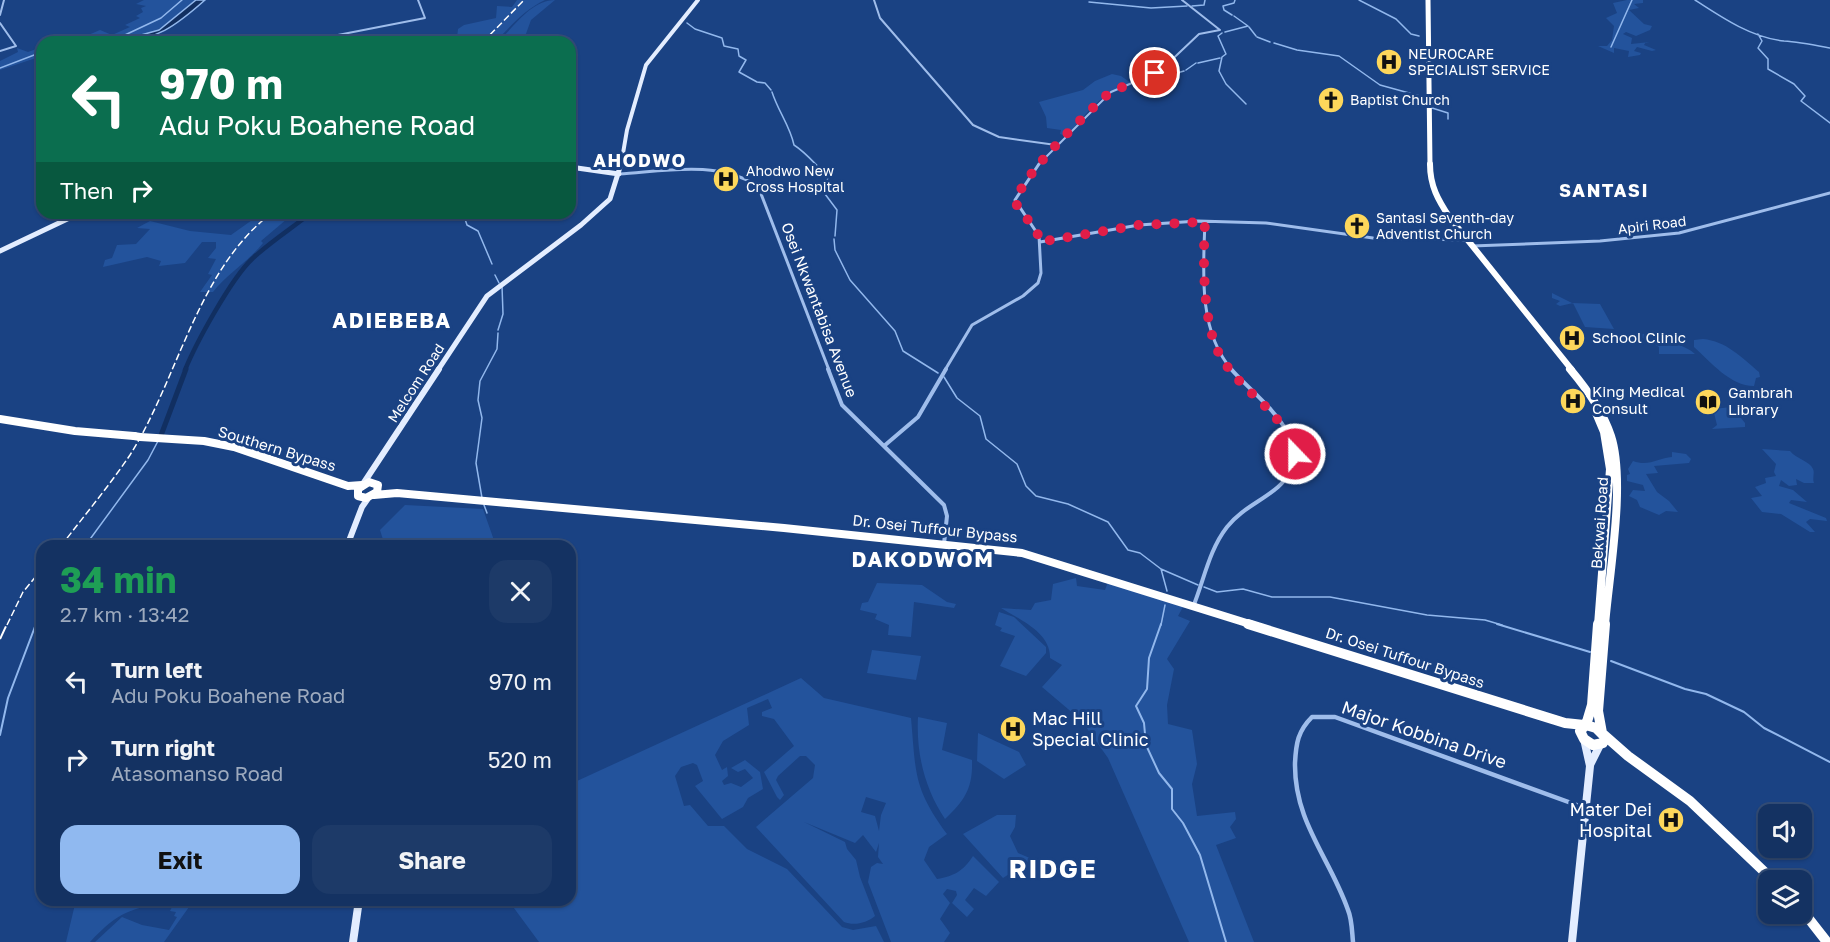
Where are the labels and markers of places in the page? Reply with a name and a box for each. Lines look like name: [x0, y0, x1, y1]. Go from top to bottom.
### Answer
place label: NEUROCARE SPECIALIST SERVICE: [1408, 45, 1550, 78]
pin: [1129, 47, 1180, 98]
hospital icon: NEUROCARE SPECIALIST SERVICE: [1374, 47, 1404, 77]
church icon: Baptist Church: [1316, 85, 1346, 115]
place label: Baptist Church: [1350, 91, 1450, 108]
place label: Ahodwo New Cross Hospital: [746, 162, 844, 195]
hospital icon: Ahodwo New Cross Hospital: [711, 164, 741, 194]
place label: Santasi Seventh-day Adventist Church: [1376, 209, 1514, 242]
church icon: Santasi Seventh-day Adventist Church: [1342, 211, 1372, 241]
hospital icon: School Clinic: [1557, 323, 1587, 353]
place label: School Clinic: [1592, 328, 1686, 346]
place label: King Medical Consult: [1592, 382, 1685, 417]
place label: Gambrah Library: [1728, 383, 1793, 418]
hospital icon: King Medical Consult: [1558, 386, 1588, 416]
library icon: Gambrah Library: [1693, 387, 1723, 417]
place label: Mac Hill Special Clinic: [1032, 707, 1149, 750]
hospital icon: Mac Hill Special Clinic: [998, 714, 1028, 744]
place label: Mater Dei Hospital: [1570, 798, 1652, 841]
hospital icon: Mater Dei Hospital: [1656, 805, 1686, 835]

